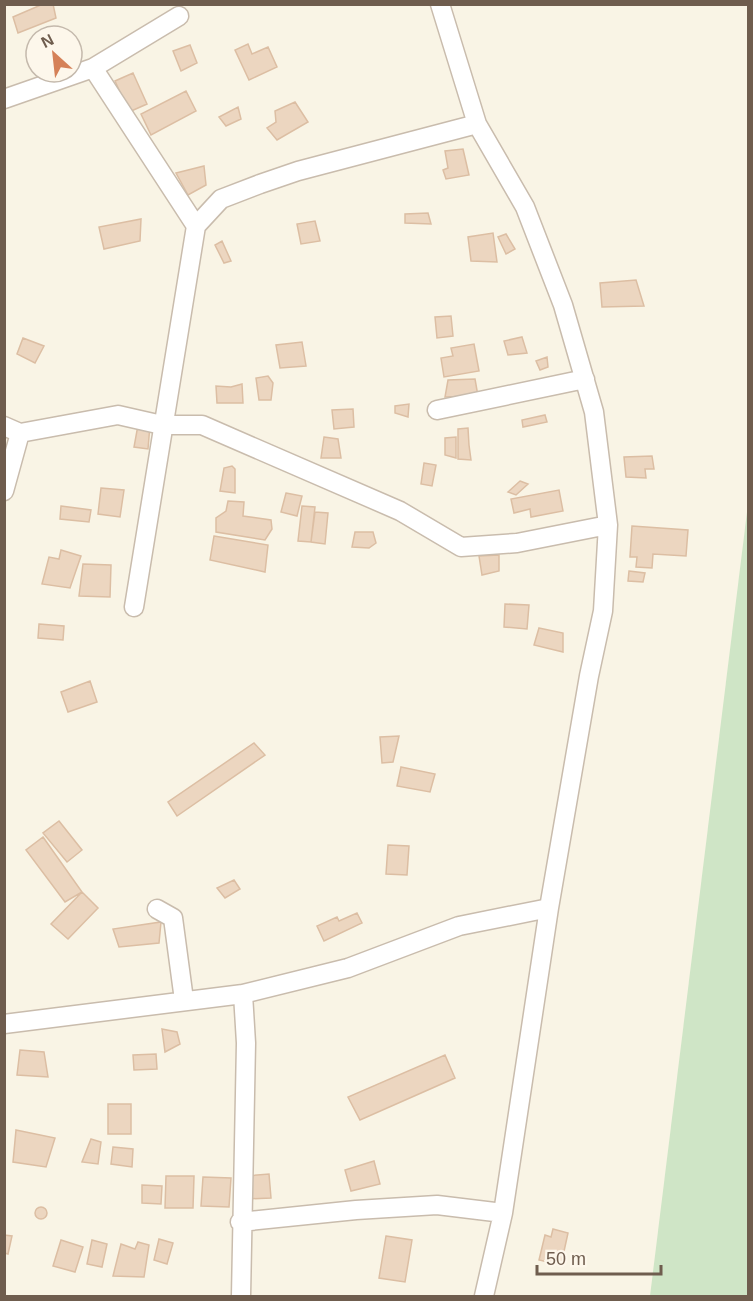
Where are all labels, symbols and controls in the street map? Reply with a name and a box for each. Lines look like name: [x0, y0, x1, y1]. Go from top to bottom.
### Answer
north arrow: [24, 24, 84, 84]
text: N: [38, 31, 56, 51]
scale bar: [537, 1238, 662, 1276]
text: 50 m: [546, 1249, 586, 1269]

